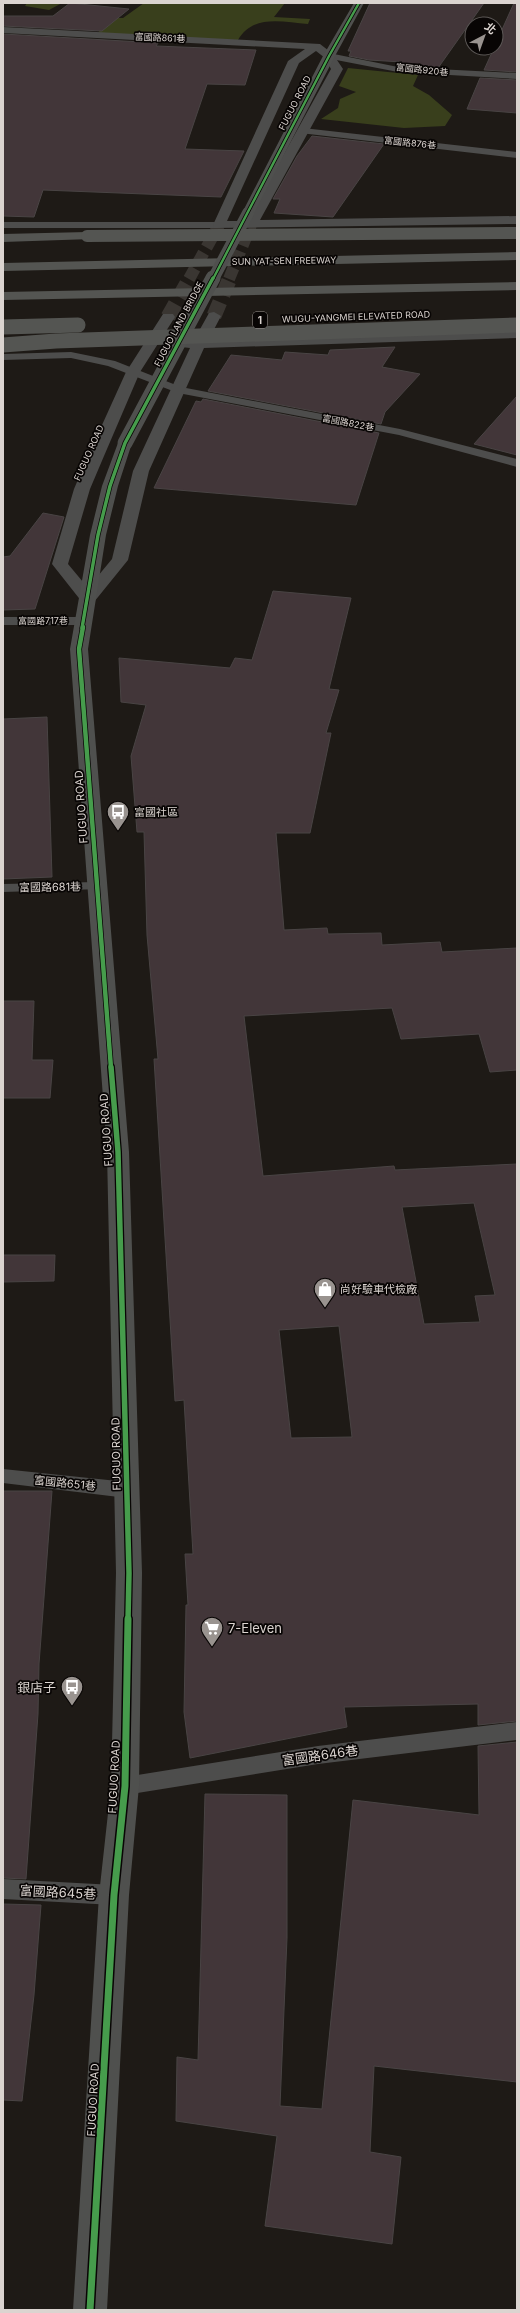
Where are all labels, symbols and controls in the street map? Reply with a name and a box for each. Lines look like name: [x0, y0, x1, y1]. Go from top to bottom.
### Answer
north arrow: [464, 16, 504, 56]
text: 北: [482, 20, 499, 37]
street label: 富國路861巷: [134, 31, 186, 44]
street label: 富國路920巷: [395, 61, 449, 78]
street label: FUGUO ROAD: [276, 74, 313, 132]
street label: 富國路876巷: [384, 134, 437, 151]
street label: SUN YAT-SEN FREEWAY: [232, 254, 336, 267]
street label: FUGUO LAND BRIDGE: [151, 279, 206, 368]
street label: WUGU-YANGMEI ELEVATED ROAD: [282, 308, 430, 325]
road number: 1: [253, 312, 267, 328]
street label: 富國路822巷: [321, 412, 375, 433]
street label: FUGUO ROAD: [71, 423, 106, 482]
street label: 富國路717巷: [18, 615, 68, 626]
street label: FUGUO ROAD: [71, 770, 91, 844]
bus stop icon: 富國社區: [105, 799, 131, 832]
place label: 富國社區: [134, 805, 178, 819]
street label: 富國路681巷: [19, 879, 81, 895]
street label: FUGUO ROAD: [96, 1093, 116, 1167]
shop icon: 尚好驗車代檢廠: [312, 1276, 338, 1309]
place label: 尚好驗車代檢廠: [340, 1282, 417, 1296]
street label: FUGUO ROAD: [108, 1417, 124, 1491]
street label: 富國路651巷: [33, 1473, 97, 1493]
supermarket icon: 7-Eleven: [199, 1615, 225, 1648]
place label: 7-Eleven: [228, 1620, 282, 1636]
bus stop icon: 銀店子: [59, 1674, 85, 1707]
place label: 銀店子: [17, 1679, 56, 1695]
street label: FUGUO ROAD: [105, 1740, 123, 1814]
street label: 富國路646巷: [281, 1742, 359, 1768]
street label: 富國路645巷: [19, 1882, 97, 1902]
street label: FUGUO ROAD: [84, 2063, 102, 2137]

